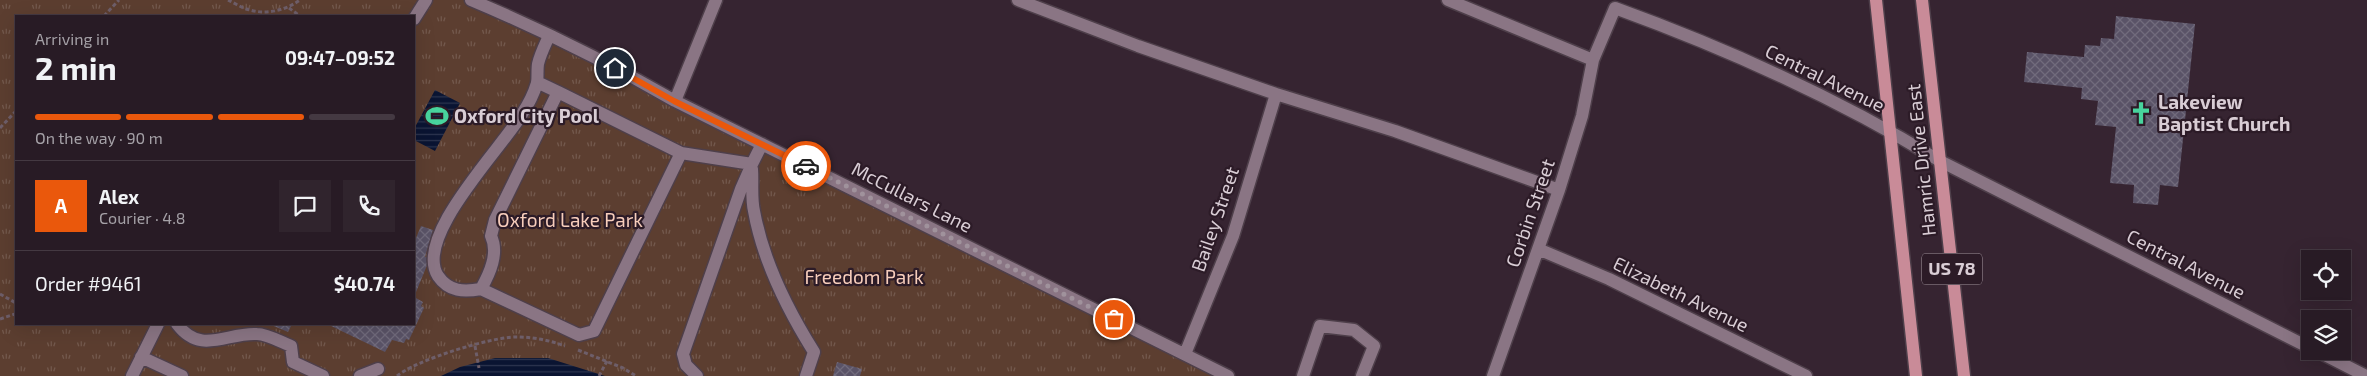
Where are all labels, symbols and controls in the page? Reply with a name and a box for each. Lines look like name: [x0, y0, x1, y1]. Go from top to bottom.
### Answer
text: Arriving in: [35, 29, 109, 48]
street label: Central Avenue: [1762, 39, 1889, 116]
text: 09:47–09:52: [285, 46, 395, 69]
pin: [594, 47, 636, 89]
text: 2 min: [35, 48, 117, 86]
icon: home: [601, 54, 629, 82]
street label: Hamric Drive East: [1901, 83, 1940, 237]
place label: Lakeview Baptist Church: [2158, 90, 2290, 135]
church icon: Lakeview Baptist Church: [2128, 100, 2154, 126]
sports icon: Oxford City Pool: [424, 103, 450, 129]
place label: Oxford City Pool: [454, 104, 600, 128]
text: On the way · 90 m: [35, 128, 163, 147]
courier: [781, 141, 831, 191]
icon: car: [792, 152, 820, 180]
street label: McCullars Lane: [848, 156, 976, 237]
street label: Corbin Street: [1500, 156, 1559, 270]
street label: Bailey Street: [1186, 163, 1243, 274]
button: chat: [279, 180, 331, 232]
button: phone: [343, 180, 395, 232]
text: Alex: [99, 185, 139, 208]
text: A: [55, 194, 67, 217]
text: Courier · 4.8: [99, 208, 186, 227]
park label: Oxford Lake Park: [497, 208, 643, 231]
street label: Central Avenue: [2123, 224, 2249, 303]
map controls: [2301, 250, 2351, 360]
button: locate: [2301, 250, 2351, 300]
street label: Elizabeth Avenue: [1610, 251, 1753, 336]
road number: US 78: [1922, 253, 1982, 284]
park label: Freedom Park: [804, 265, 924, 288]
text: Order #9461: [35, 272, 142, 295]
text: $40.74: [334, 272, 395, 295]
pin: [1093, 298, 1135, 340]
icon: bag: [1100, 305, 1128, 333]
button: layers: [2301, 310, 2351, 360]

